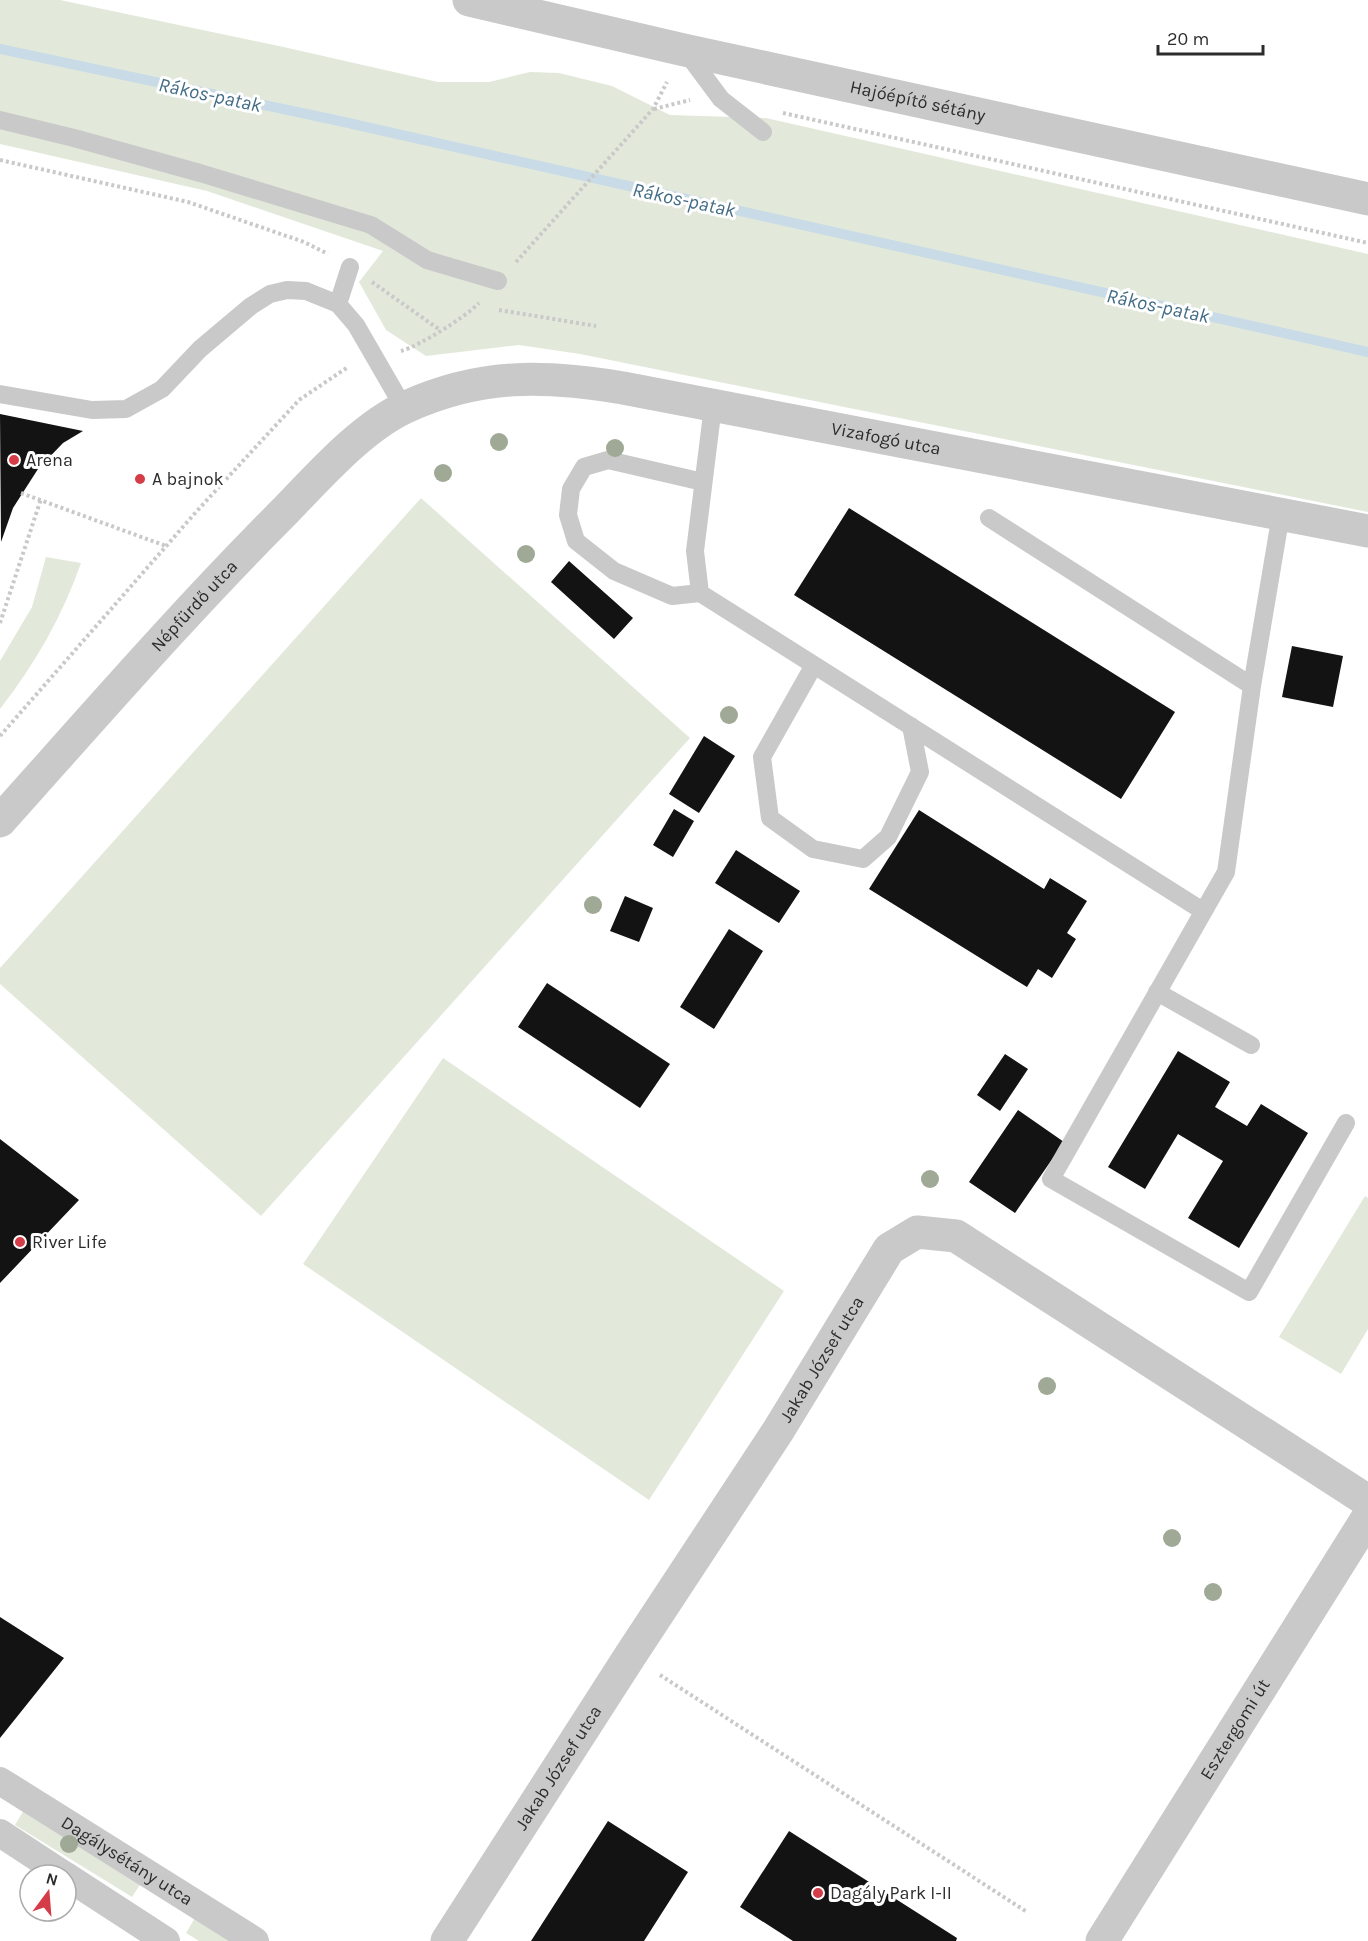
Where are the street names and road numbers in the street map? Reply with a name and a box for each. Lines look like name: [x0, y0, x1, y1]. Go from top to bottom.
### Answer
street label: Hajóépítő sétány: [848, 75, 988, 127]
street label: Vizafogó utca: [829, 417, 943, 460]
street label: Népfürdő utca: [146, 555, 242, 656]
street label: Jakab József utca: [775, 1292, 869, 1426]
street label: Esztergomi út: [1195, 1675, 1275, 1784]
street label: Jakab József utca: [510, 1701, 606, 1834]
street label: Dagálysétány utca: [57, 1811, 197, 1910]

